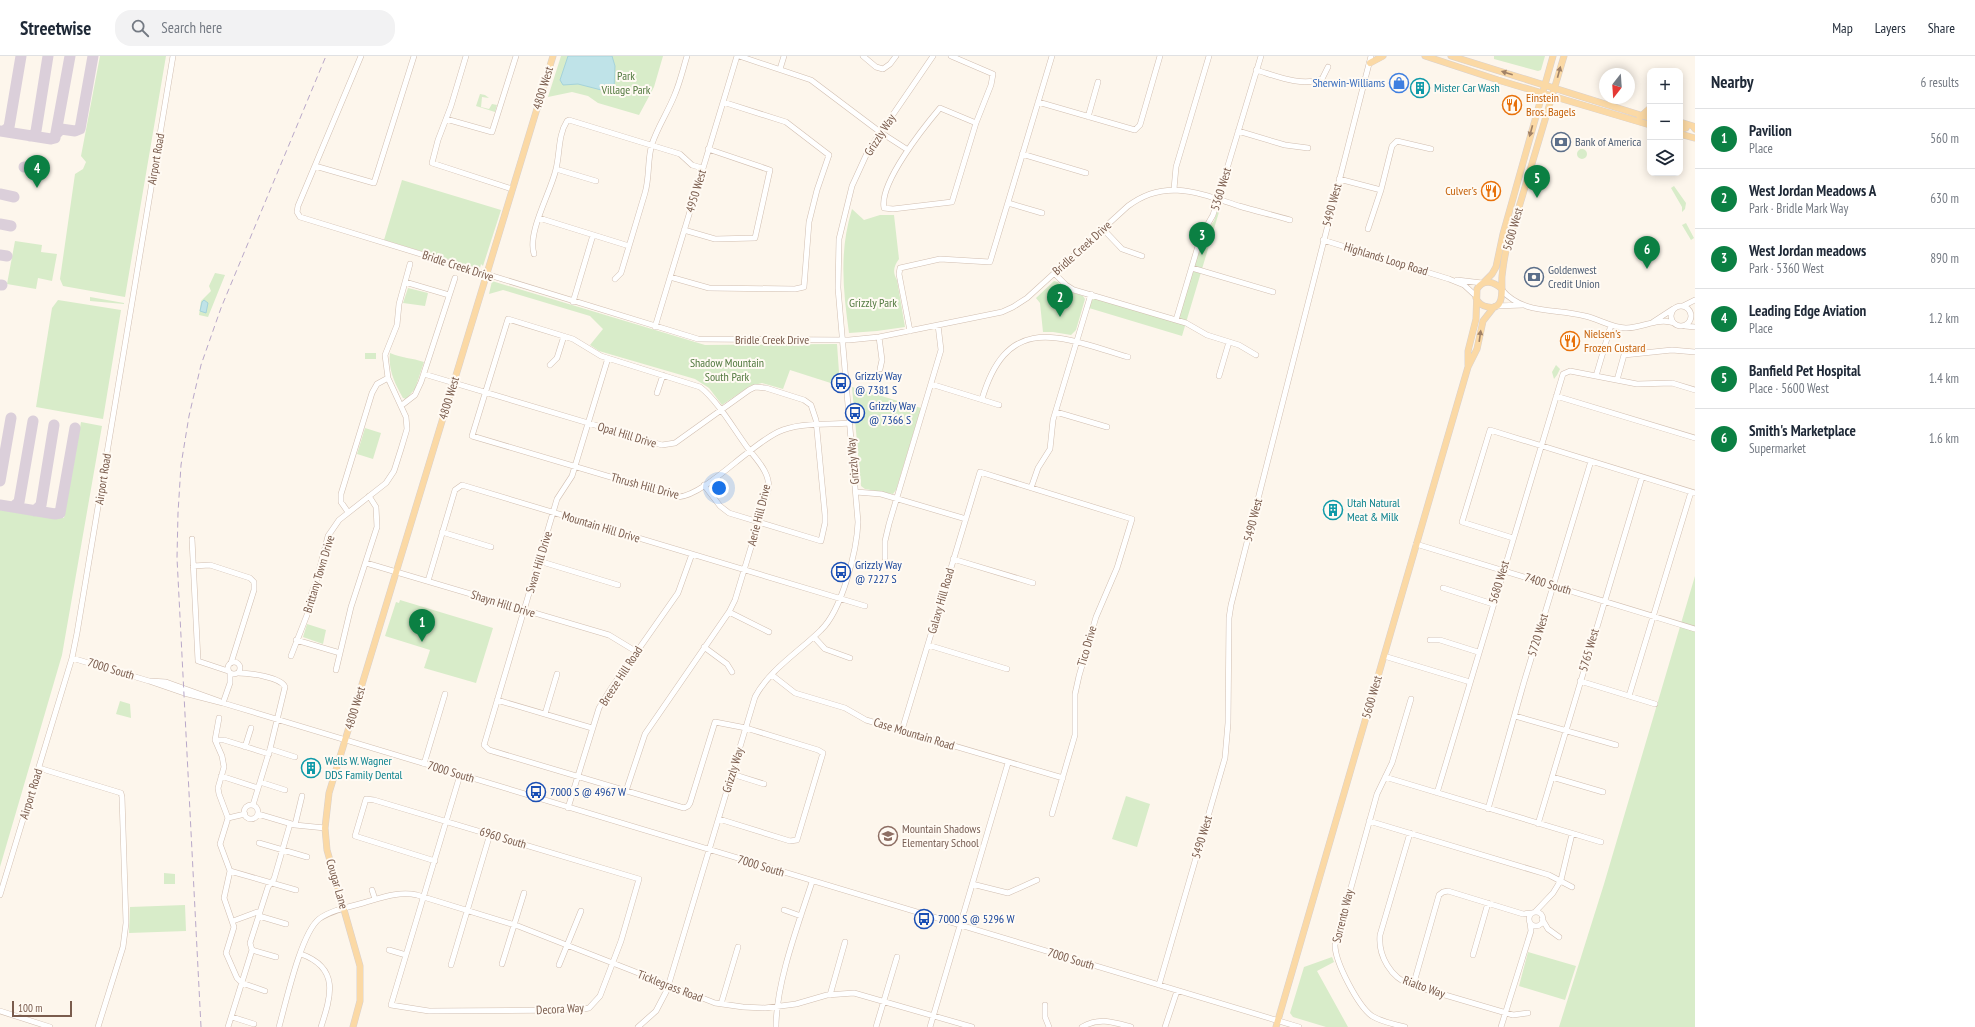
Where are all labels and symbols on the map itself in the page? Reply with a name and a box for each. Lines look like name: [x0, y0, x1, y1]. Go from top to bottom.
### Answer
street label: 4800 West: [529, 64, 556, 111]
one-way arrow: [1557, 65, 1563, 78]
park label: Park Village Park: [600, 68, 651, 97]
north arrow: [1599, 68, 1635, 104]
one-way arrow: [1500, 70, 1512, 76]
shop icon: Sherwin-Williams: [1388, 72, 1410, 94]
place label: Sherwin-Williams: [1312, 75, 1385, 90]
building icon: Mister Car Wash: [1409, 77, 1431, 99]
place label: Mister Car Wash: [1434, 80, 1500, 95]
place label: Einstein Bros. Bagels: [1526, 90, 1576, 119]
restaurant icon: Einstein Bros. Bagels: [1501, 94, 1523, 116]
street label: Grizzly Way: [861, 111, 899, 158]
one-way arrow: [1528, 124, 1534, 137]
bank icon: Bank of America: [1550, 131, 1572, 153]
street label: Airport Road: [144, 132, 167, 186]
place label: Bank of America: [1575, 134, 1642, 149]
pin: 4: [24, 155, 50, 188]
street label: 5360 West: [1207, 165, 1234, 212]
pin: 5: [1524, 165, 1550, 198]
street label: 4950 West: [682, 167, 709, 214]
restaurant icon: Culver's: [1480, 180, 1502, 202]
street label: 5490 West: [1319, 181, 1345, 228]
place label: Culver's: [1445, 183, 1477, 198]
street label: 5600 West: [1499, 205, 1526, 252]
street label: Bridle Creek Drive: [1049, 217, 1114, 278]
pin: 3: [1189, 222, 1215, 255]
pin: 6: [1634, 236, 1660, 269]
street label: Highlands Loop Road: [1342, 239, 1430, 278]
street label: Bridle Creek Drive: [421, 247, 496, 284]
place label: Goldenwest Credit Union: [1548, 262, 1600, 291]
bank icon: Goldenwest Credit Union: [1523, 266, 1545, 288]
pin: 2: [1047, 284, 1073, 317]
park label: Grizzly Park: [849, 295, 897, 310]
place label: Nielsen's Frozen Custard: [1584, 326, 1645, 355]
one-way arrow: [1477, 330, 1483, 342]
restaurant icon: Nielsen's Frozen Custard: [1559, 330, 1581, 352]
street label: Bridle Creek Drive: [735, 332, 809, 347]
park label: Shadow Mountain South Park: [690, 355, 764, 384]
place label: Grizzly Way @ 7381 S: [855, 368, 902, 397]
bus stop icon: Grizzly Way @ 7381 S: [830, 372, 852, 394]
street label: 4800 West: [435, 374, 462, 421]
place label: Grizzly Way @ 7366 S: [869, 398, 916, 427]
bus stop icon: Grizzly Way @ 7366 S: [844, 402, 866, 424]
street label: Opal Hill Drive: [596, 418, 659, 451]
street label: Grizzly Way: [843, 437, 862, 485]
street label: Airport Road: [91, 452, 114, 506]
street label: Thrush Hill Drive: [609, 469, 681, 502]
your location: [709, 478, 729, 498]
street label: Aerie Hill Drive: [744, 483, 773, 547]
place label: Utah Natural Meat & Milk: [1347, 495, 1400, 524]
street label: 5490 West: [1240, 496, 1265, 543]
building icon: Utah Natural Meat & Milk: [1322, 499, 1344, 521]
street label: Mountain Hill Drive: [560, 508, 642, 546]
street label: Swan Hill Drive: [522, 529, 555, 595]
street label: Brittany Town Drive: [300, 533, 337, 615]
place label: Grizzly Way @ 7227 S: [855, 557, 902, 586]
street label: 5680 West: [1485, 558, 1512, 605]
bus stop icon: Grizzly Way @ 7227 S: [830, 561, 852, 583]
street label: Galaxy Hill Road: [924, 566, 957, 635]
street label: 7400 South: [1523, 569, 1573, 598]
street label: Shayn Hill Drive: [469, 587, 537, 620]
pin: 1: [409, 609, 435, 642]
street label: 5720 West: [1524, 611, 1551, 658]
street label: Tico Drive: [1074, 624, 1099, 668]
street label: 5765 West: [1575, 626, 1602, 673]
street label: Breeze Hill Road: [596, 643, 645, 708]
street label: 7000 South: [86, 654, 136, 683]
street label: 5600 West: [1358, 673, 1385, 720]
street label: 4800 West: [341, 684, 368, 731]
street label: Case Mountain Road: [872, 714, 957, 753]
street label: Grizzly Way: [719, 745, 747, 794]
place label: Wells W. Wagner DDS Family Dental: [325, 753, 403, 782]
building icon: Wells W. Wagner DDS Family Dental: [300, 757, 322, 779]
street label: 7000 South: [426, 757, 476, 786]
street label: Airport Road: [16, 767, 45, 821]
bus stop icon: 7000 S @ 4967 W: [525, 781, 547, 803]
place label: 7000 S @ 4967 W: [550, 784, 626, 799]
street label: 5490 West: [1188, 813, 1215, 860]
place label: Mountain Shadows Elementary School: [902, 821, 980, 850]
street label: 6960 South: [478, 823, 528, 852]
school or university icon: Mountain Shadows Elementary School: [877, 825, 899, 847]
street label: 7000 South: [736, 851, 786, 880]
street label: Cougar Lane: [323, 857, 352, 911]
street label: Sorrento Way: [1329, 887, 1357, 944]
bus stop icon: 7000 S @ 5296 W: [913, 908, 935, 930]
place label: 7000 S @ 5296 W: [938, 911, 1015, 926]
street label: 7000 South: [1046, 944, 1096, 973]
street label: Ticklegrass Road: [635, 966, 705, 1005]
street label: Rialto Way: [1401, 972, 1448, 1001]
scale bar: [12, 999, 72, 1018]
street label: Decora Way: [536, 1000, 585, 1017]

